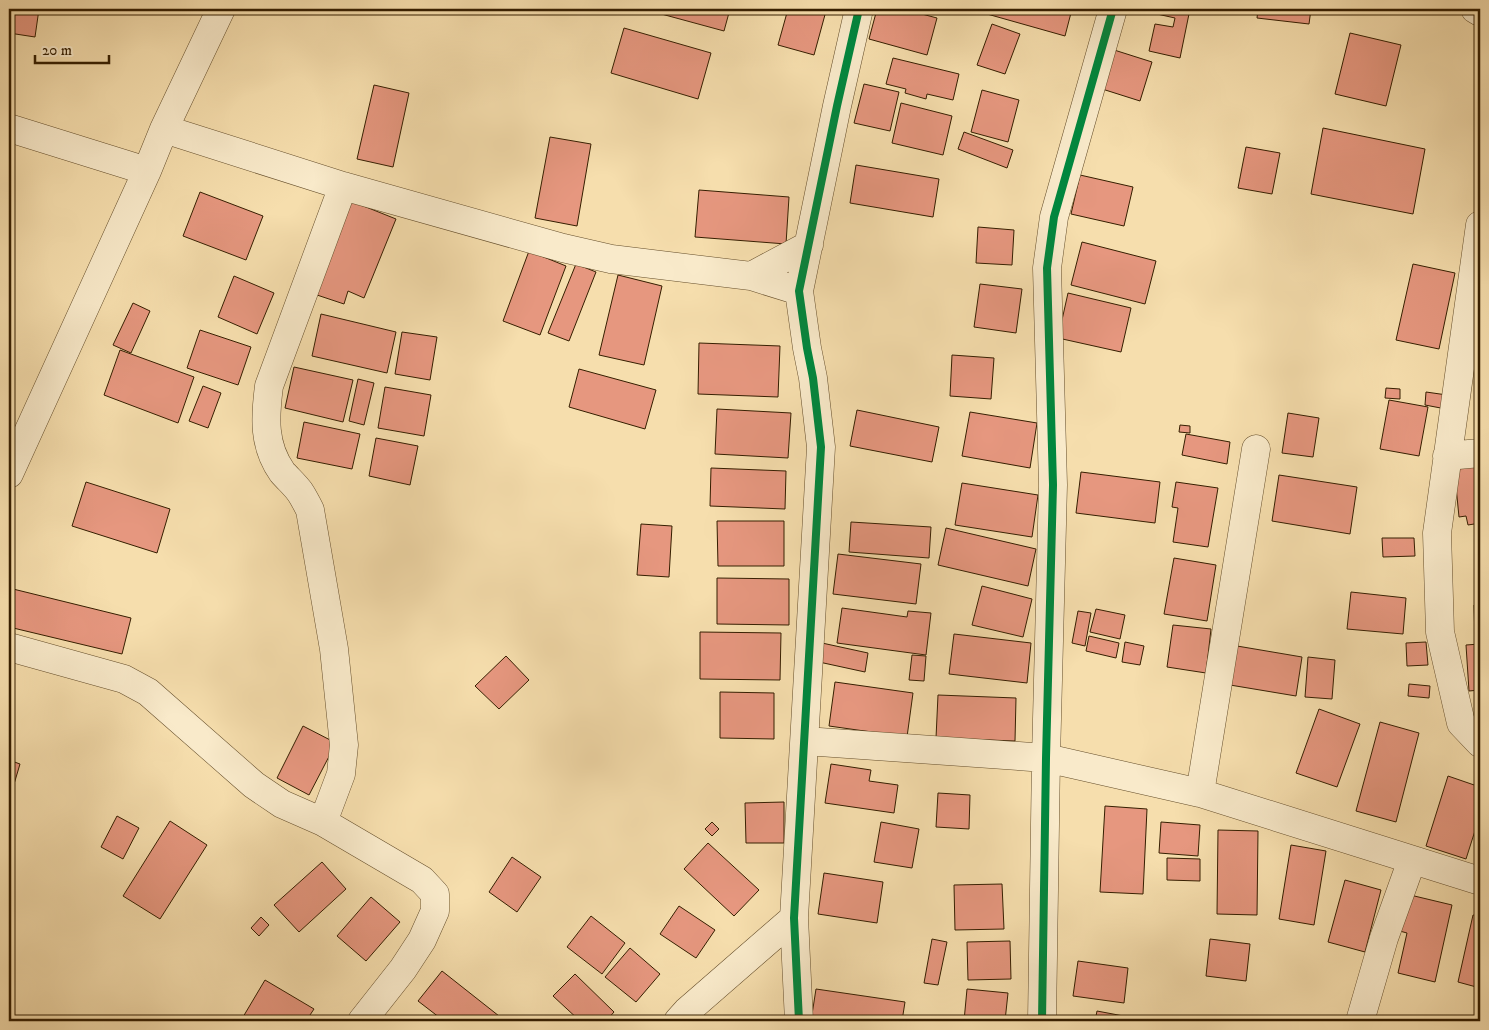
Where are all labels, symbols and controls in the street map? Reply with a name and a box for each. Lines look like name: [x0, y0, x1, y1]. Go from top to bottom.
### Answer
scale bar: [35, 32, 109, 64]
text: 20 m: [42, 41, 72, 60]

